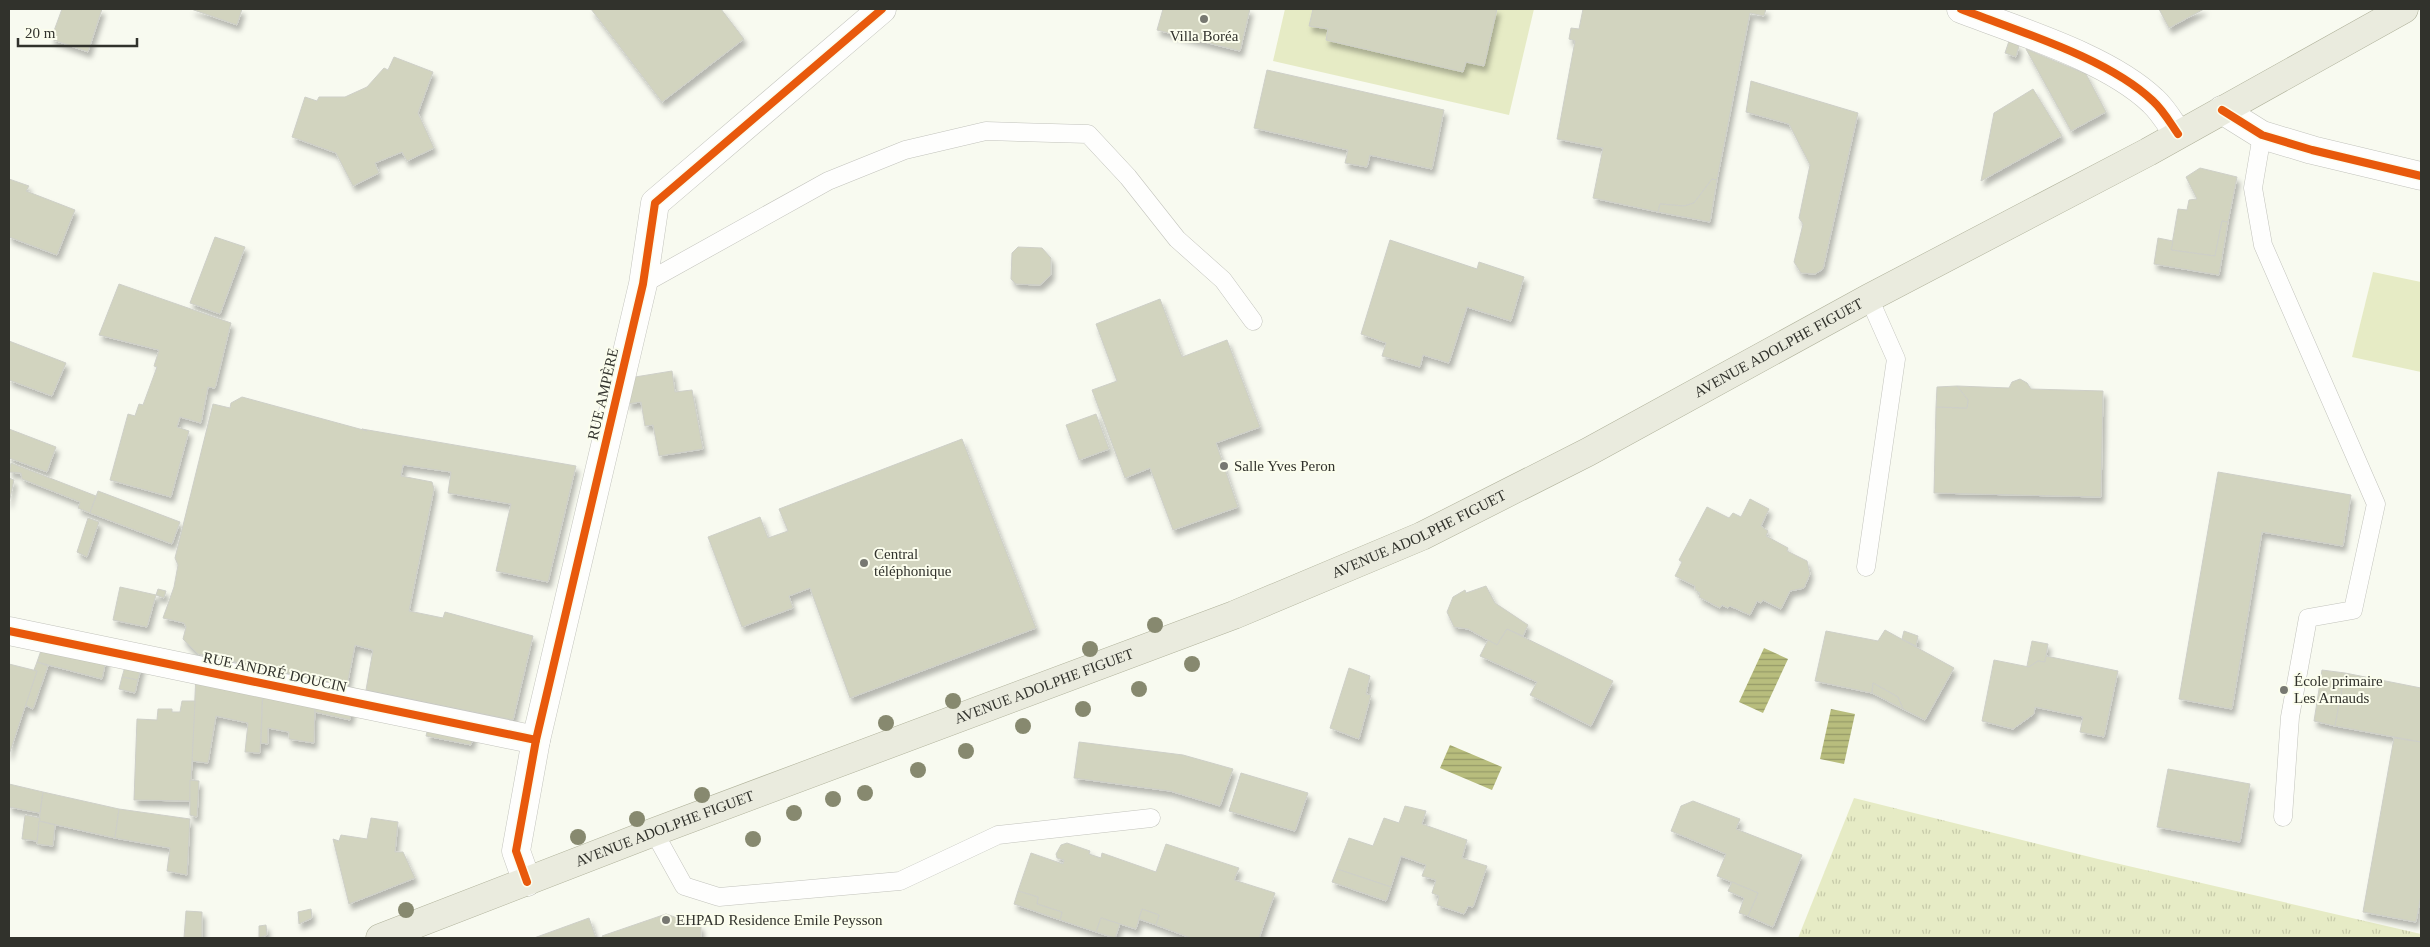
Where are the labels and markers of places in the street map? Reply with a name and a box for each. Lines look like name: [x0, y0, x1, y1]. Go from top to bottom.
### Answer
marker: Villa Boréa: [1198, 13, 1210, 25]
place label: Villa Boréa: [1170, 28, 1239, 44]
place label: Salle Yves Peron: [1234, 458, 1336, 474]
marker: Salle Yves Peron: [1218, 460, 1230, 472]
place label: Central téléphonique: [874, 546, 952, 579]
marker: Central téléphonique: [858, 557, 870, 569]
place label: École primaire Les Arnauds: [2294, 673, 2383, 706]
marker: École primaire Les Arnauds: [2278, 684, 2290, 696]
place label: EHPAD Residence Emile Peysson: [676, 912, 883, 928]
marker: EHPAD Residence Emile Peysson: [660, 914, 672, 926]

